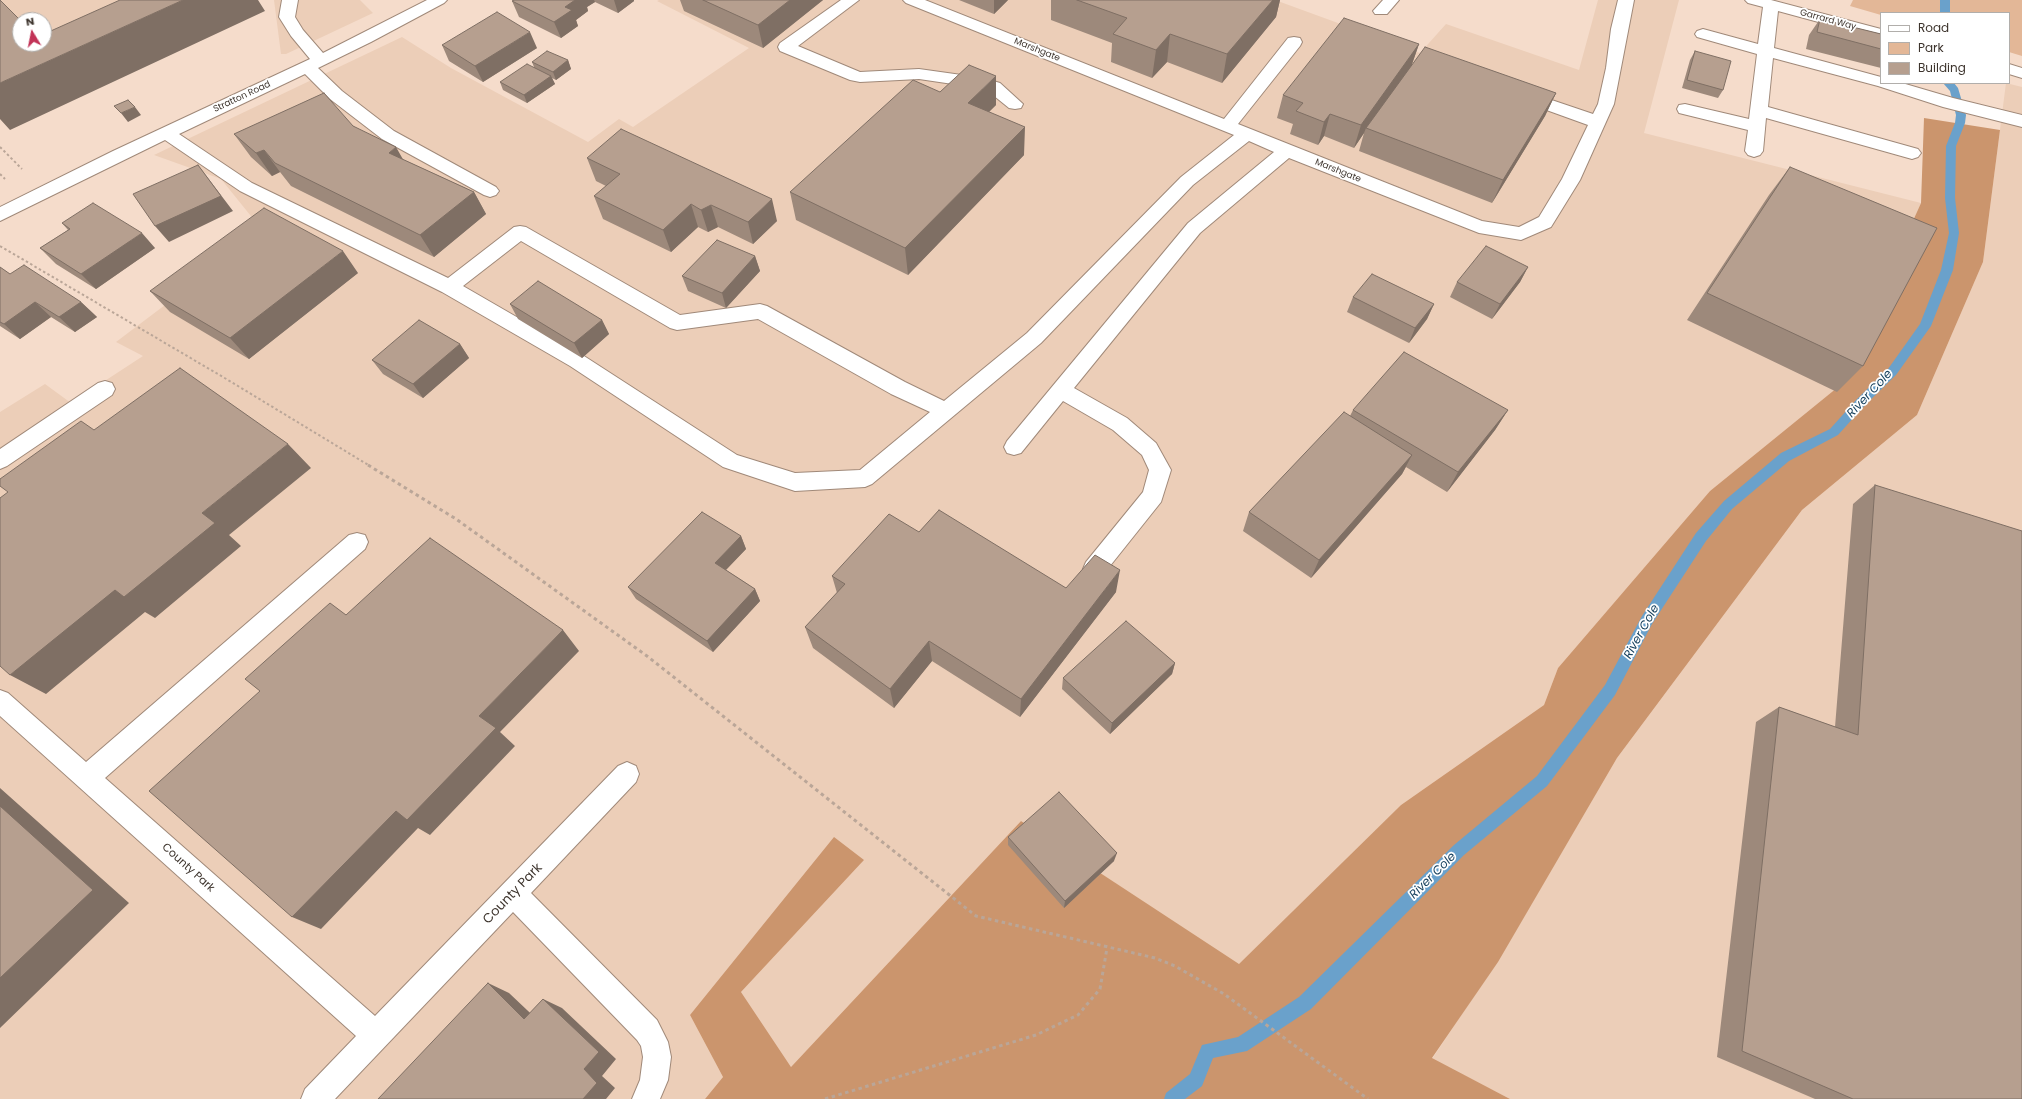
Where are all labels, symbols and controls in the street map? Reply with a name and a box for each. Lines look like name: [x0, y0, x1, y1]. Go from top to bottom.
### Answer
street label: Garrard Way: [1799, 7, 1857, 33]
north arrow: [12, 12, 52, 52]
legend: [1880, 12, 2010, 84]
text: N: [25, 13, 36, 30]
text: Road: [1918, 19, 1949, 36]
street label: Marshgate: [1012, 36, 1062, 64]
text: Park: [1918, 39, 1944, 56]
text: Building: [1918, 59, 1966, 76]
street label: Stratton Road: [212, 79, 272, 115]
street label: Marshgate: [1313, 157, 1363, 185]
water label: River Cole: [1844, 367, 1896, 421]
water label: River Cole: [1621, 602, 1663, 662]
street label: County Park: [159, 841, 217, 895]
water label: River Cole: [1407, 850, 1459, 902]
street label: County Park: [480, 860, 546, 928]

